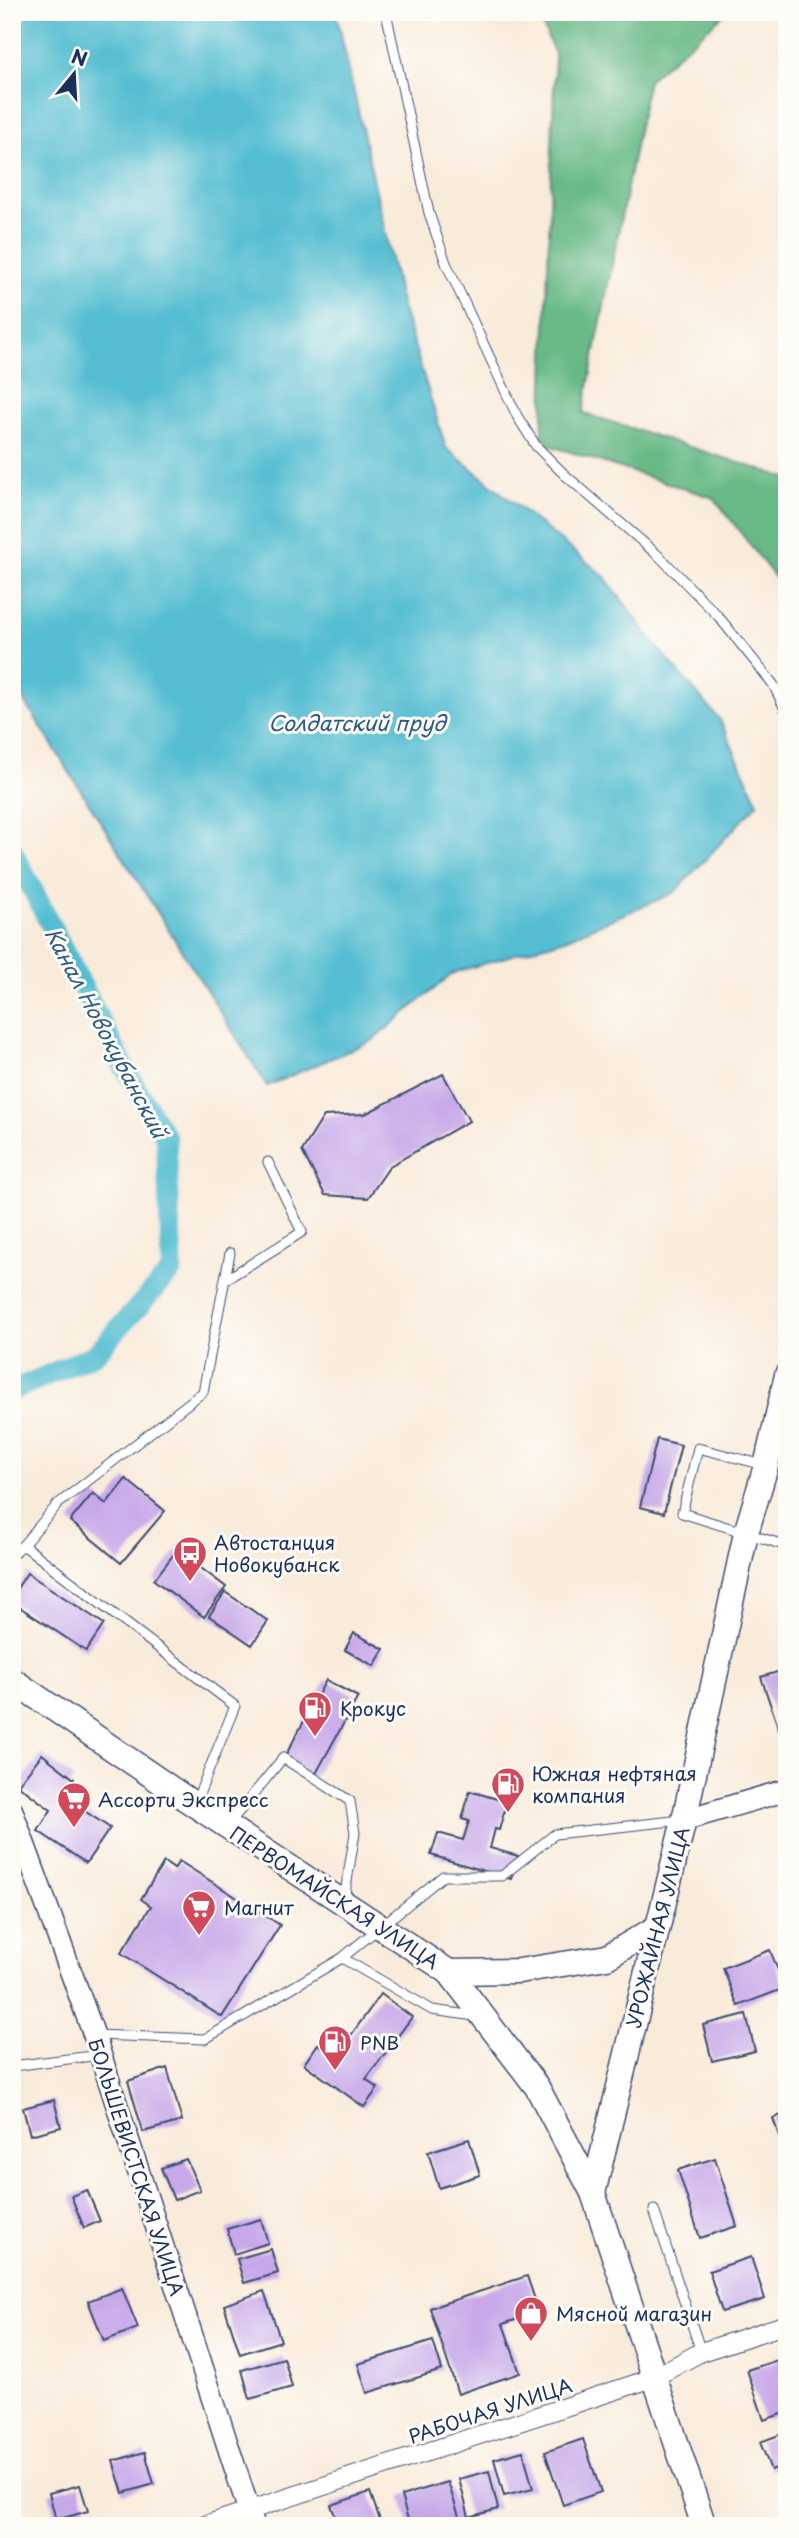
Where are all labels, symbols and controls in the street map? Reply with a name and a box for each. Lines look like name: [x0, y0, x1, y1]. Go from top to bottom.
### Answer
north arrow: [38, 38, 108, 108]
text: N: [68, 41, 91, 73]
water label: Солдатский пруд: [268, 706, 448, 738]
water label: Канал Новокубанский: [38, 921, 177, 1145]
place label: Автостанция Новокубанск: [214, 1528, 340, 1578]
bus stop icon: Автостанция Новокубанск: [171, 1534, 209, 1583]
fuel station icon: Крокус: [296, 1689, 334, 1738]
place label: Крокус: [340, 1694, 406, 1722]
place label: Южная нефтяная компания: [532, 1759, 697, 1809]
fuel station icon: Южная нефтяная компания: [489, 1765, 527, 1814]
supermarket icon: Ассорти Экспресс: [55, 1780, 93, 1829]
place label: Ассорти Экспресс: [98, 1785, 269, 1813]
street label: ПЕРВОМАЙСКАЯ УЛИЦА: [225, 1819, 445, 1975]
street label: УРОЖАЙНАЯ УЛИЦА: [618, 1824, 696, 2030]
supermarket icon: Магнит: [180, 1888, 218, 1937]
place label: Магнит: [224, 1893, 294, 1921]
fuel station icon: PNB: [316, 2023, 354, 2072]
place label: PNB: [360, 2028, 399, 2056]
street label: БОЛЬШЕВИСТСКАЯ УЛИЦА: [82, 2035, 192, 2299]
shop icon: Мясной магазин: [512, 2294, 550, 2343]
place label: Мясной магазин: [556, 2299, 712, 2327]
street label: РАБОЧАЯ УЛИЦА: [405, 2370, 575, 2450]

